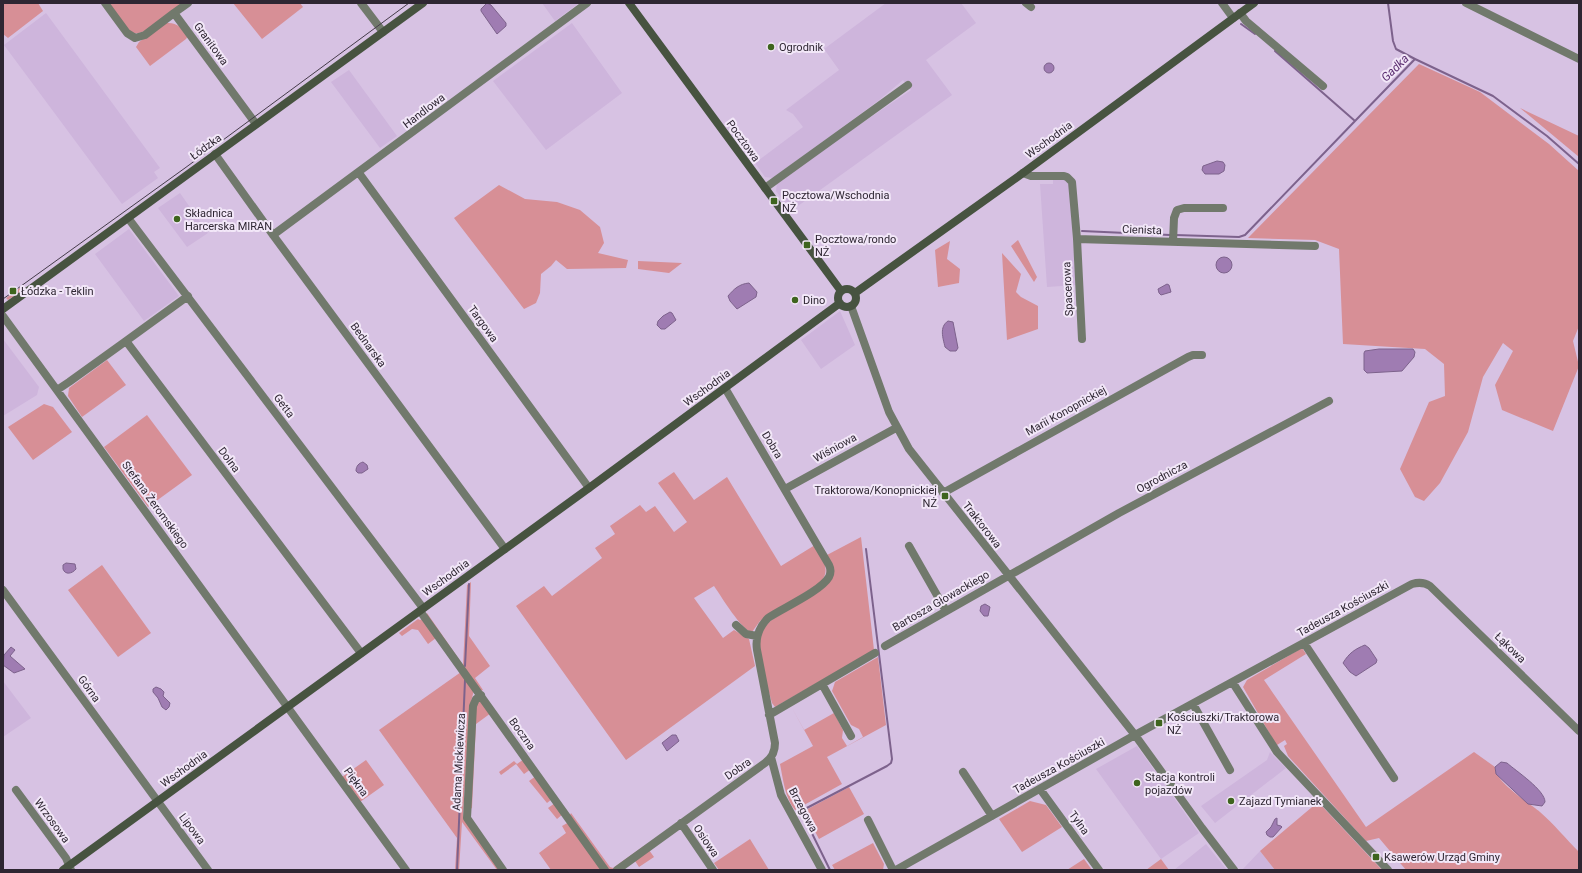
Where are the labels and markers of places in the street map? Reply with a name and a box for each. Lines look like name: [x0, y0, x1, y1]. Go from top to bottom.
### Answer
place label: Ogrodnik: [779, 41, 824, 54]
marker: Ogrodnik: [766, 42, 776, 52]
place label: Pocztowa/Wschodnia NŻ: [782, 189, 889, 215]
marker: Pocztowa/Wschodnia NŻ: [769, 196, 779, 206]
place label: Składnica Harcerska MIRAN: [185, 207, 272, 233]
marker: Składnica Harcerska MIRAN: [172, 214, 182, 224]
place label: Pocztowa/rondo NŻ: [815, 233, 896, 259]
marker: Pocztowa/rondo NŻ: [802, 240, 812, 250]
place label: Łódzka - Teklin: [21, 285, 94, 298]
marker: Łódzka - Teklin: [8, 286, 18, 296]
place label: Dino: [803, 294, 825, 307]
marker: Dino: [790, 295, 800, 305]
place label: Traktorowa/Konopnickiej NŻ: [815, 484, 937, 510]
marker: Traktorowa/Konopnickiej NŻ: [940, 491, 950, 501]
place label: Kościuszki/Traktorowa NŻ: [1167, 711, 1279, 737]
marker: Kościuszki/Traktorowa NŻ: [1154, 718, 1164, 728]
place label: Stacja kontroli pojazdów: [1145, 771, 1215, 797]
marker: Stacja kontroli pojazdów: [1132, 778, 1142, 788]
place label: Zajazd Tymianek: [1239, 795, 1322, 808]
marker: Zajazd Tymianek: [1226, 796, 1236, 806]
place label: Ksawerów Urząd Gminy: [1384, 851, 1501, 864]
marker: Ksawerów Urząd Gminy: [1371, 852, 1381, 862]

